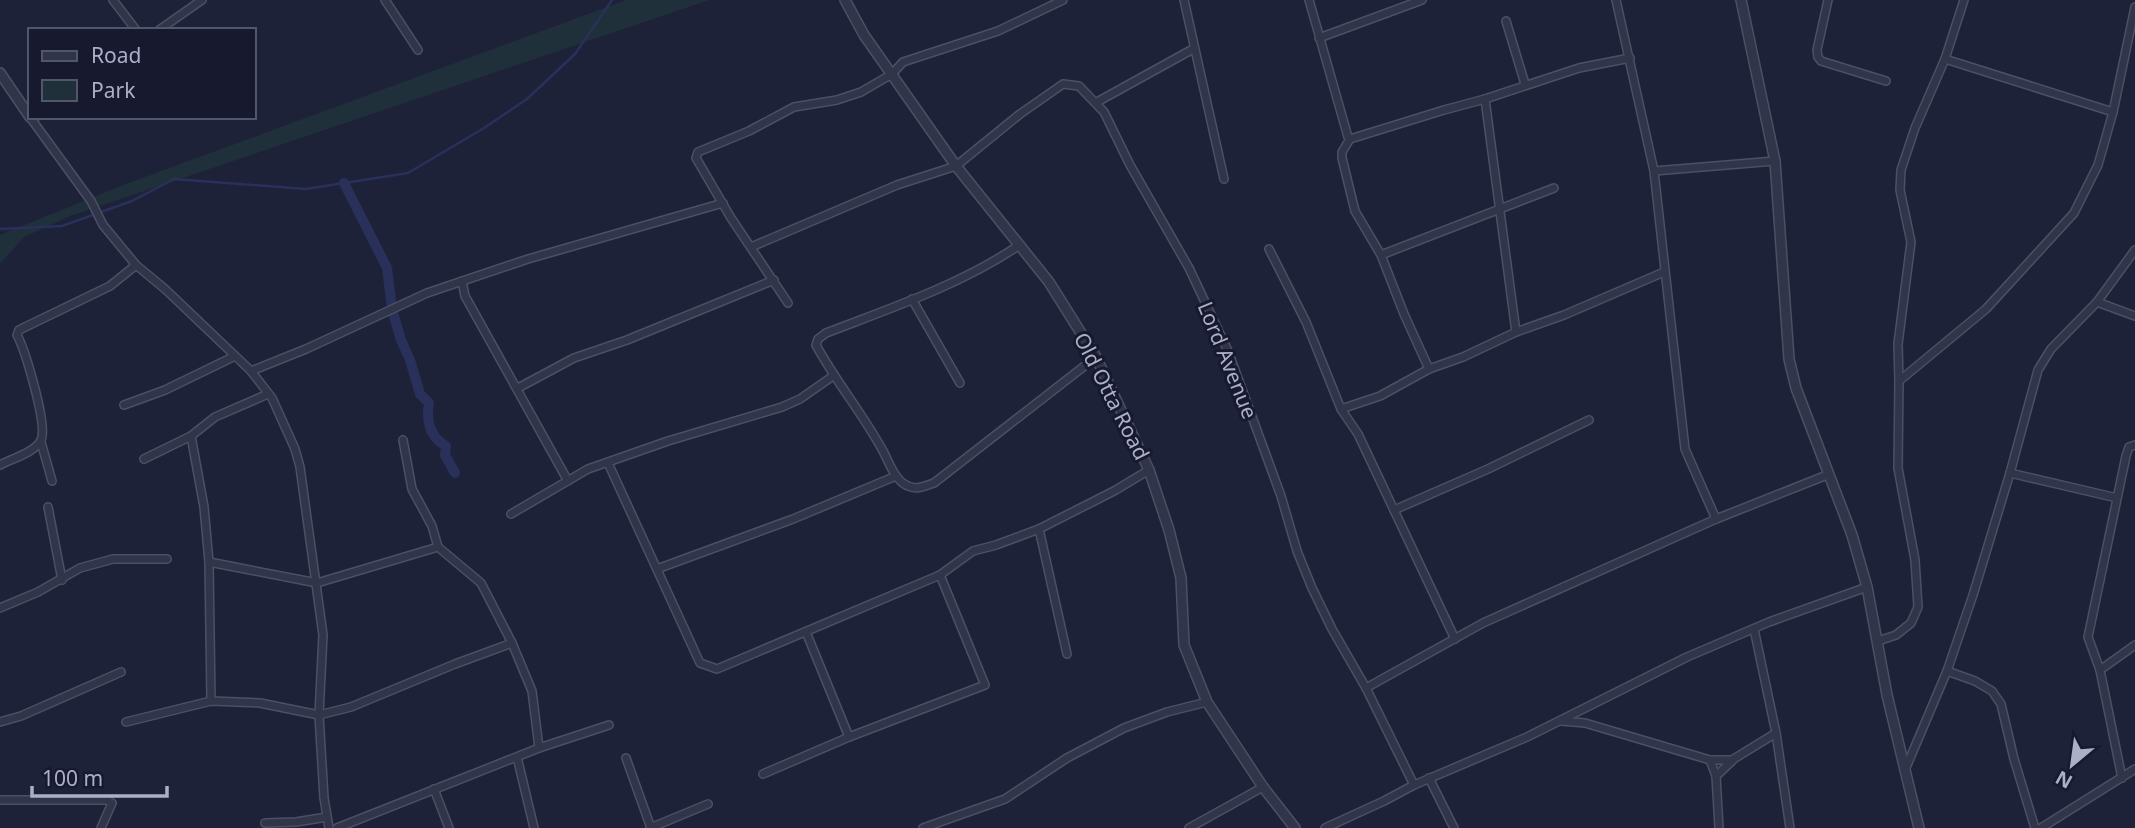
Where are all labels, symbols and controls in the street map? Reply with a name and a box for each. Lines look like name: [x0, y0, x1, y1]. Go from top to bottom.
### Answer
legend: [28, 28, 256, 119]
text: Road: [91, 41, 141, 69]
text: Park: [91, 76, 136, 104]
street label: Lord Avenue: [1192, 297, 1264, 423]
street label: Old Otta Road: [1068, 328, 1156, 464]
north arrow: [2037, 730, 2107, 800]
scale bar: [32, 754, 166, 798]
text: 100 m: [42, 764, 103, 792]
text: N: [2051, 765, 2077, 795]

